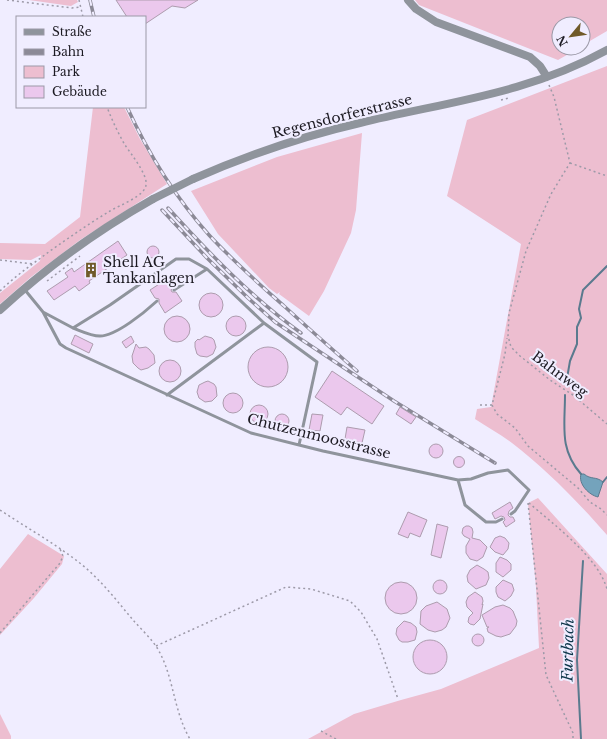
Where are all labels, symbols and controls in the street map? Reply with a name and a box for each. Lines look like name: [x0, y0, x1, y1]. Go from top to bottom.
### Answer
legend: [16, 16, 146, 108]
north arrow: [551, 16, 591, 56]
text: Straße: [52, 24, 92, 39]
text: N: [553, 32, 571, 49]
text: Bahn: [52, 44, 84, 59]
text: Park: [52, 64, 80, 79]
text: Gebäude: [52, 84, 107, 99]
street label: Regensdorferstrasse: [270, 90, 414, 142]
place label: Shell AG Tankanlagen: [103, 253, 195, 287]
building icon: Shell AG Tankanlagen: [82, 261, 100, 279]
street label: Bahnweg: [528, 347, 592, 401]
street label: Chutzenmoosstrasse: [245, 409, 393, 463]
water label: Furtbach: [557, 618, 578, 683]

